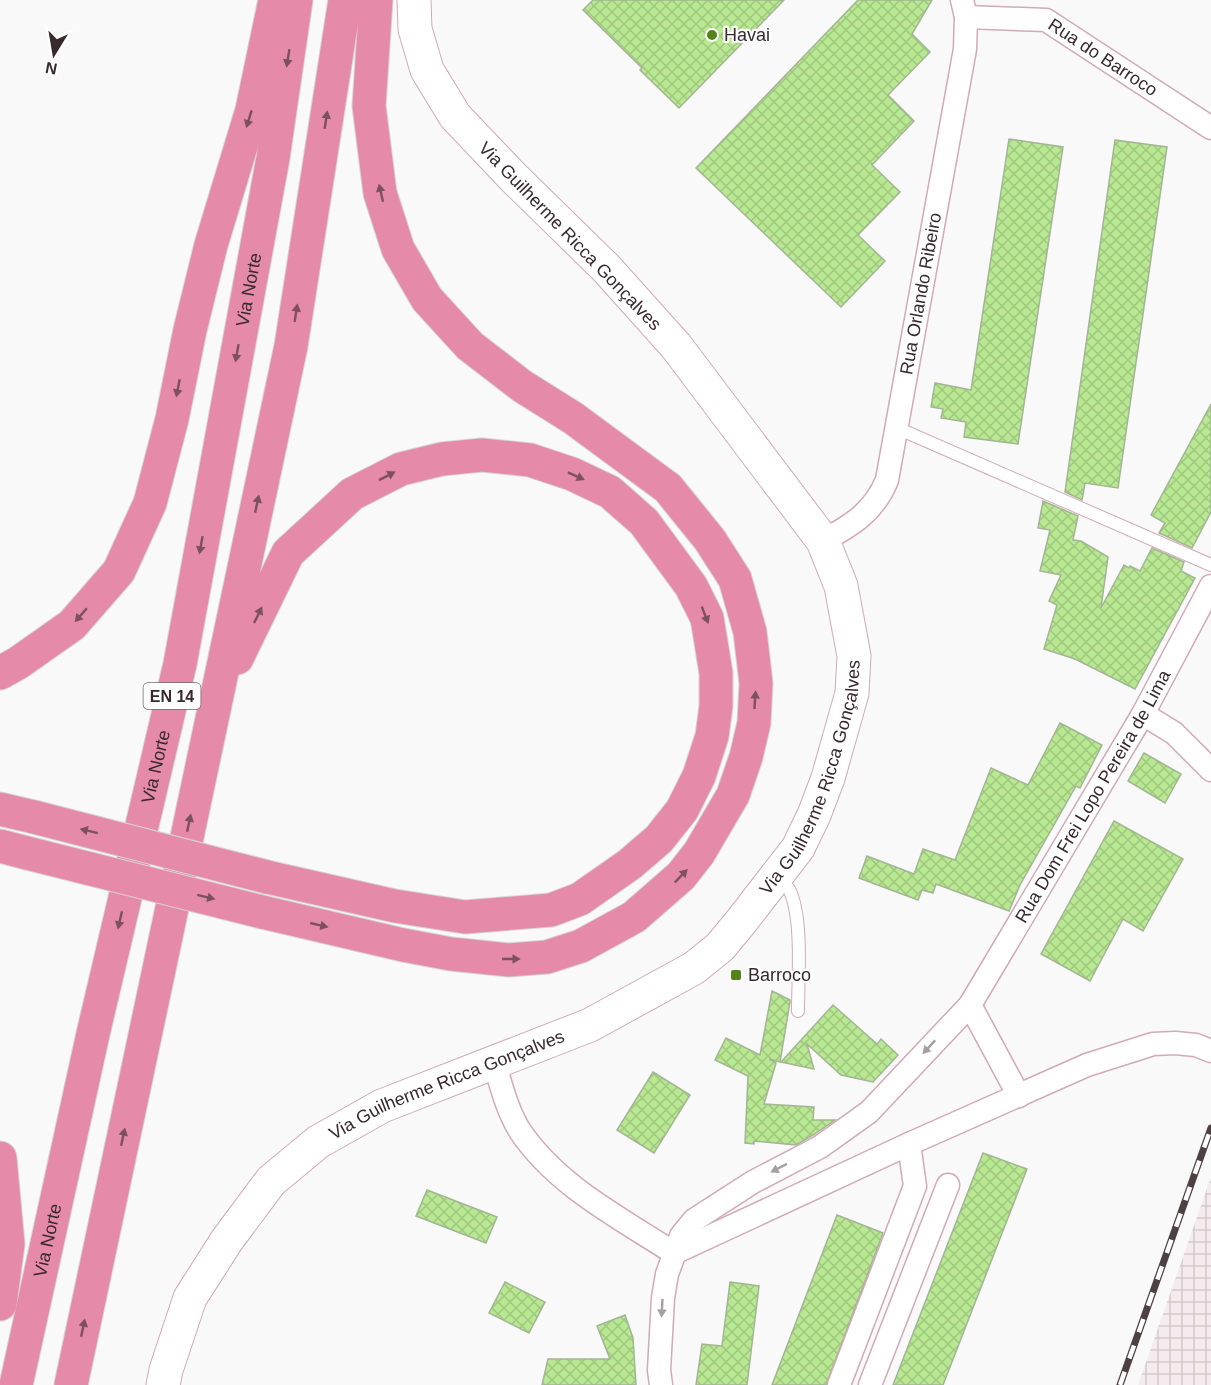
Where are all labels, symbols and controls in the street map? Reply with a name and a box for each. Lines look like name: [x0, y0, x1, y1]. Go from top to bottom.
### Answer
street label: Rua do Barroco: [1045, 14, 1161, 100]
north arrow: [24, 24, 84, 84]
place label: Havai: [724, 25, 770, 45]
marker: Havai: [705, 28, 719, 42]
one-way arrow: [283, 48, 292, 67]
text: N: [44, 59, 59, 78]
one-way arrow: [244, 110, 253, 128]
one-way arrow: [322, 111, 331, 130]
street label: Via Guilherme Ricca Gonçalves: [475, 138, 665, 334]
one-way arrow: [376, 184, 386, 202]
street label: Rua Orlando Ribeiro: [896, 211, 945, 376]
street label: Via Norte: [232, 251, 265, 328]
one-way arrow: [291, 303, 300, 322]
one-way arrow: [232, 344, 241, 363]
one-way arrow: [173, 379, 182, 398]
one-way arrow: [378, 471, 395, 481]
one-way arrow: [567, 471, 585, 481]
one-way arrow: [253, 494, 262, 513]
one-way arrow: [197, 536, 206, 555]
one-way arrow: [253, 606, 263, 623]
one-way arrow: [700, 606, 710, 624]
one-way arrow: [75, 607, 88, 622]
street label: Via Guilherme Ricca Gonçalves: [756, 659, 864, 899]
street label: Rua Dom Frei Lopo Pereira de Lima: [1011, 666, 1175, 926]
road number: EN 14: [144, 683, 201, 709]
one-way arrow: [751, 690, 760, 709]
street label: Via Norte: [138, 728, 174, 805]
one-way arrow: [185, 814, 195, 832]
one-way arrow: [80, 826, 98, 836]
one-way arrow: [673, 869, 687, 883]
one-way arrow: [197, 893, 215, 903]
one-way arrow: [114, 911, 124, 930]
one-way arrow: [310, 921, 328, 931]
one-way arrow: [501, 954, 520, 964]
place label: Barroco: [748, 965, 811, 985]
marker: Barroco: [729, 968, 743, 982]
street label: Via Guilherme Ricca Gonçalves: [326, 1026, 567, 1144]
one-way arrow: [923, 1040, 937, 1054]
one-way arrow: [119, 1127, 128, 1146]
one-way arrow: [770, 1163, 787, 1173]
street label: Via Norte: [30, 1202, 65, 1279]
one-way arrow: [658, 1298, 667, 1317]
one-way arrow: [79, 1318, 88, 1337]

